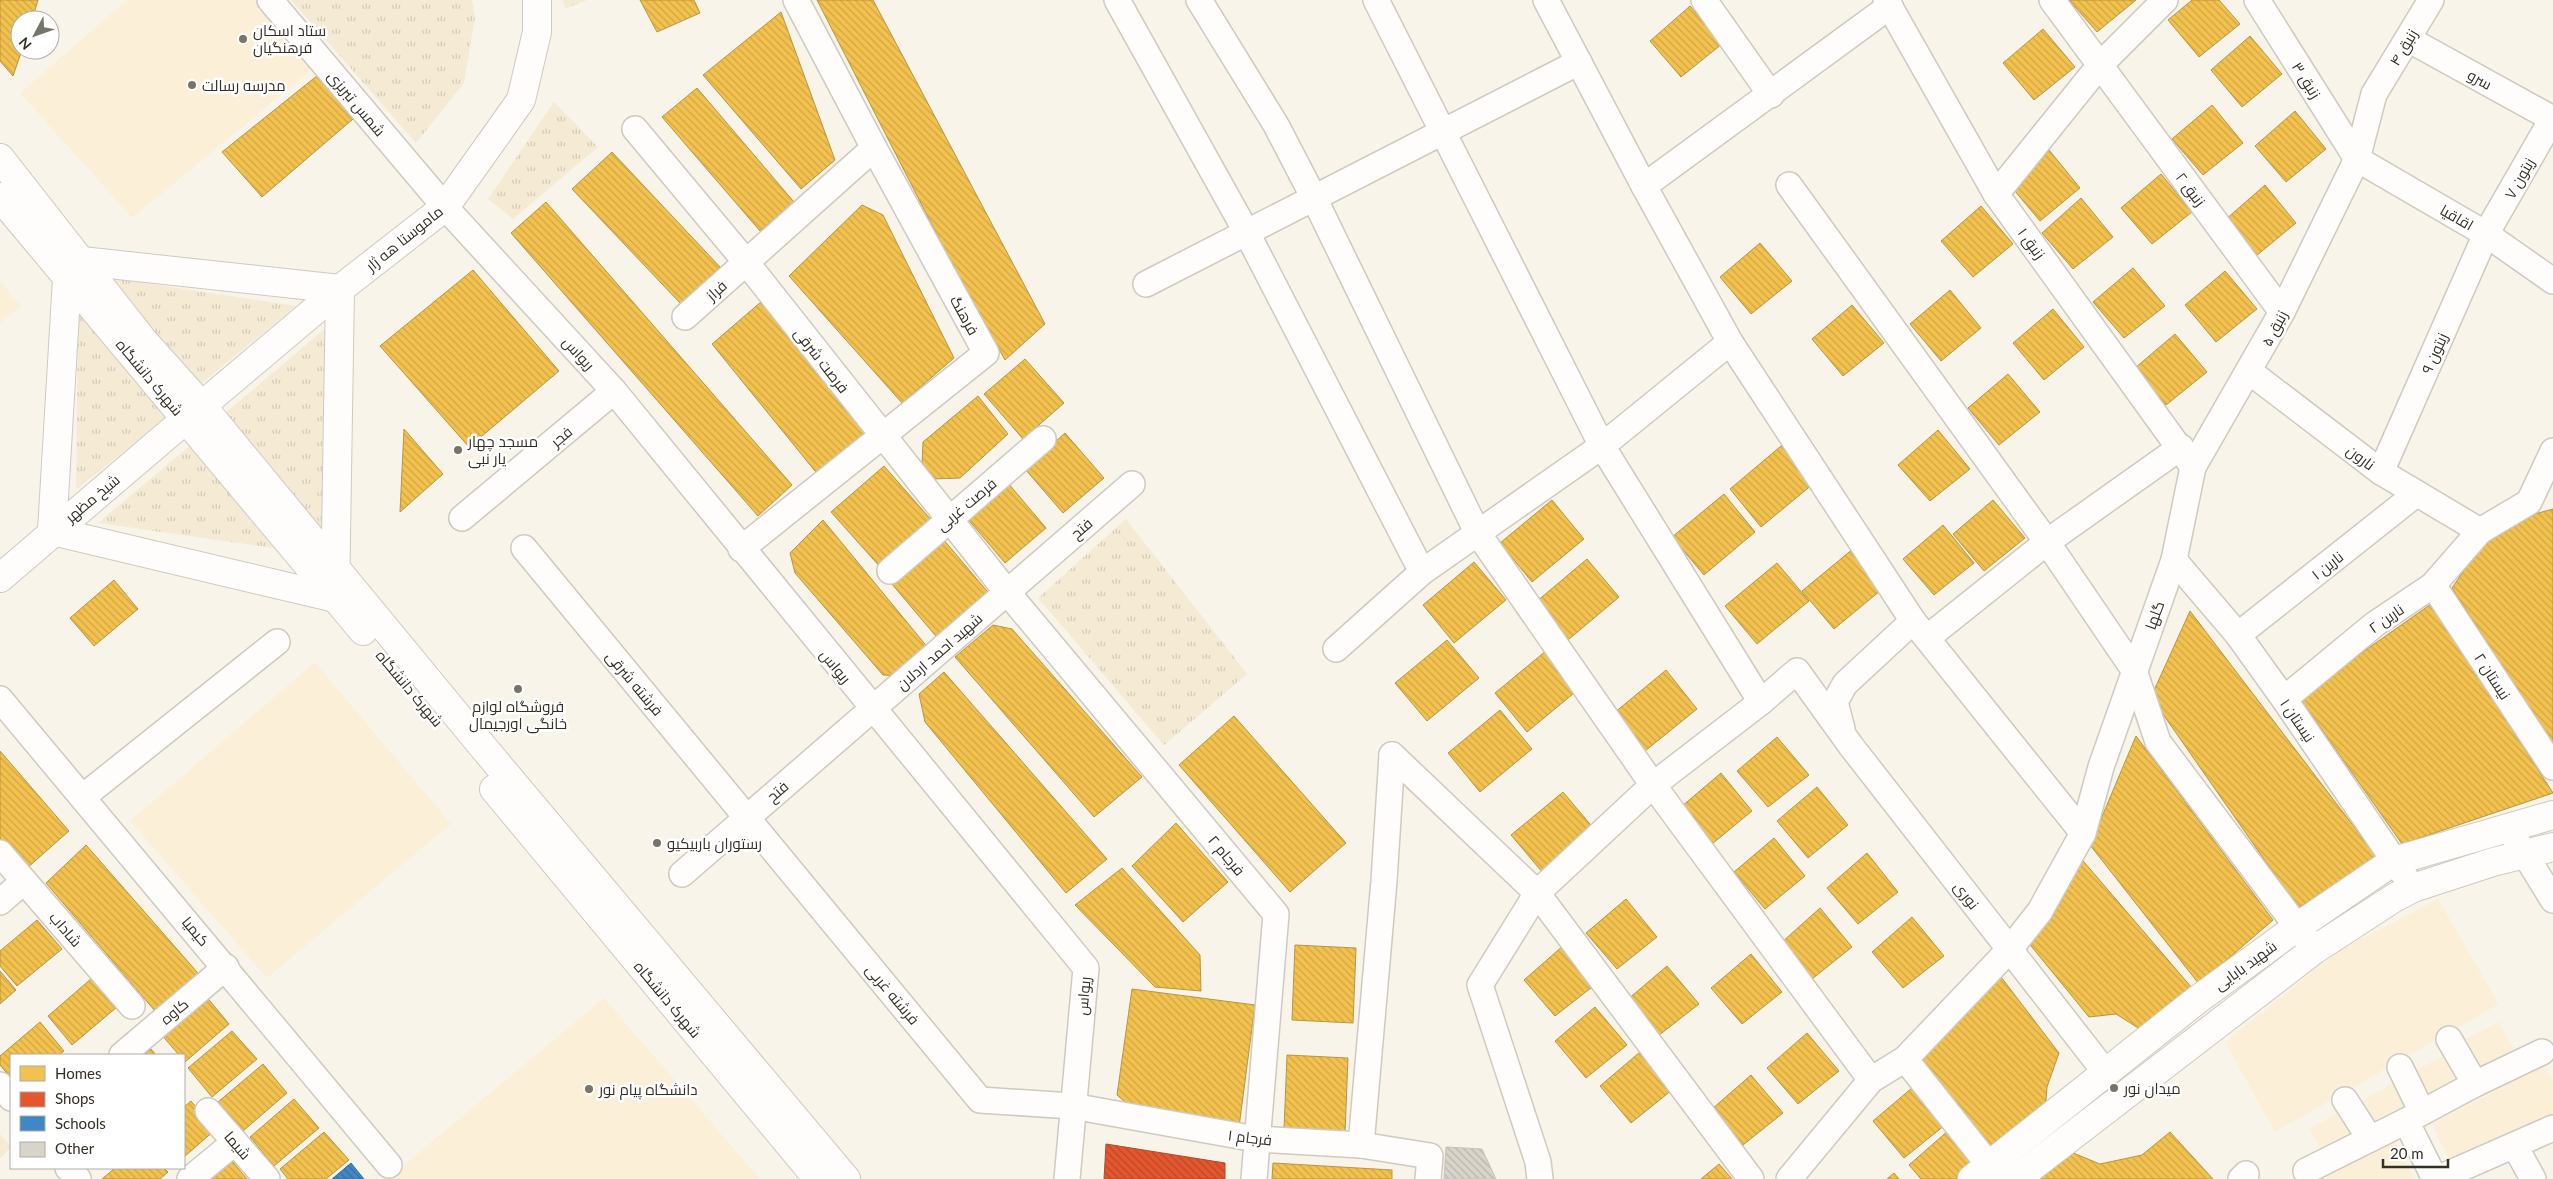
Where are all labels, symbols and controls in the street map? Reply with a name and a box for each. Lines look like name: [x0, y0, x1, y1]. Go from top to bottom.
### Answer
north arrow: [10, 10, 60, 60]
place label: ستاد اسکان فرهنگیان: [253, 21, 326, 58]
street label: زنبق ۴: [2385, 25, 2423, 70]
marker: ستاد اسکان فرهنگیان: [237, 33, 249, 45]
text: N: [15, 34, 35, 54]
street label: زنبق ۳: [2287, 58, 2325, 103]
street label: سرو: [2464, 65, 2495, 94]
street label: شمس تبریزی: [323, 67, 390, 141]
place label: مدرسه رسالت: [202, 76, 286, 95]
marker: مدرسه رسالت: [186, 79, 198, 91]
street label: زیتون ۷: [2500, 154, 2540, 203]
street label: زنبق ۲: [2171, 169, 2209, 211]
street label: اقاقیا: [2437, 200, 2477, 234]
street label: ماموستا هه ژار: [361, 201, 447, 276]
street label: زنبق ۱: [2013, 224, 2049, 263]
street label: فراز: [701, 276, 731, 305]
street label: فرهنگ: [946, 292, 983, 338]
street label: زنبق ۵: [2257, 307, 2293, 350]
street label: فرصت شرقی: [789, 324, 853, 398]
street label: زیتون ۹: [2417, 330, 2453, 377]
street label: ریواس: [558, 333, 599, 375]
street label: شهرک دانشگاه: [111, 335, 187, 420]
street label: فجر: [546, 422, 576, 452]
place label: مسجد چهار یار نبی: [467, 432, 538, 469]
street label: نارون: [2342, 441, 2379, 475]
marker: مسجد چهار یار نبی: [452, 444, 464, 456]
street label: شیخ مظهر: [60, 470, 125, 529]
street label: فرصت غربی: [932, 474, 1001, 536]
street label: فتح: [1066, 514, 1098, 545]
street label: نارین ۱: [2308, 547, 2348, 585]
street label: گلها: [2141, 598, 2169, 632]
street label: نارین ۲: [2365, 600, 2408, 638]
street label: شهید احمد اردلان: [892, 609, 987, 695]
street label: ریواس: [815, 645, 855, 688]
street label: شهرک دانشگاه: [371, 646, 447, 731]
street label: فرشته شرقی: [601, 647, 667, 720]
street label: نیستان ۲: [2470, 649, 2515, 704]
marker: فروشگاه لوازم خانگی اورجیمال: [512, 683, 524, 695]
street label: نیستان ۱: [2275, 695, 2319, 746]
place label: فروشگاه لوازم خانگی اورجیمال: [469, 697, 567, 734]
street label: فتح: [762, 777, 794, 808]
street label: فرجام ۲: [1203, 831, 1249, 880]
place label: رستوران باربیکیو: [667, 834, 762, 854]
marker: رستوران باربیکیو: [651, 837, 663, 849]
street label: نوری: [1949, 878, 1983, 914]
street label: شاداب: [46, 908, 86, 950]
street label: کیمیا: [179, 913, 213, 949]
street label: شهید بابایی: [2210, 936, 2281, 995]
street label: شهرک دانشگاه: [629, 957, 705, 1042]
street label: فرشته غربی: [861, 960, 924, 1029]
street label: ریواس: [1072, 976, 1096, 1016]
street label: کاوه: [156, 994, 192, 1029]
legend: [10, 1054, 185, 1169]
text: Homes: [55, 1064, 101, 1082]
place label: میدان نور: [2123, 1079, 2181, 1099]
place label: دانشگاه پیام نور: [598, 1080, 698, 1100]
marker: میدان نور: [2108, 1082, 2120, 1094]
marker: دانشگاه پیام نور: [583, 1083, 595, 1095]
text: Shops: [55, 1089, 95, 1107]
text: Schools: [55, 1114, 106, 1132]
street label: فرجام ۱: [1227, 1125, 1273, 1151]
street label: شیما: [221, 1127, 255, 1163]
scale bar: [2383, 1136, 2448, 1168]
text: Other: [55, 1139, 95, 1157]
text: 20 m: [2390, 1144, 2424, 1162]

